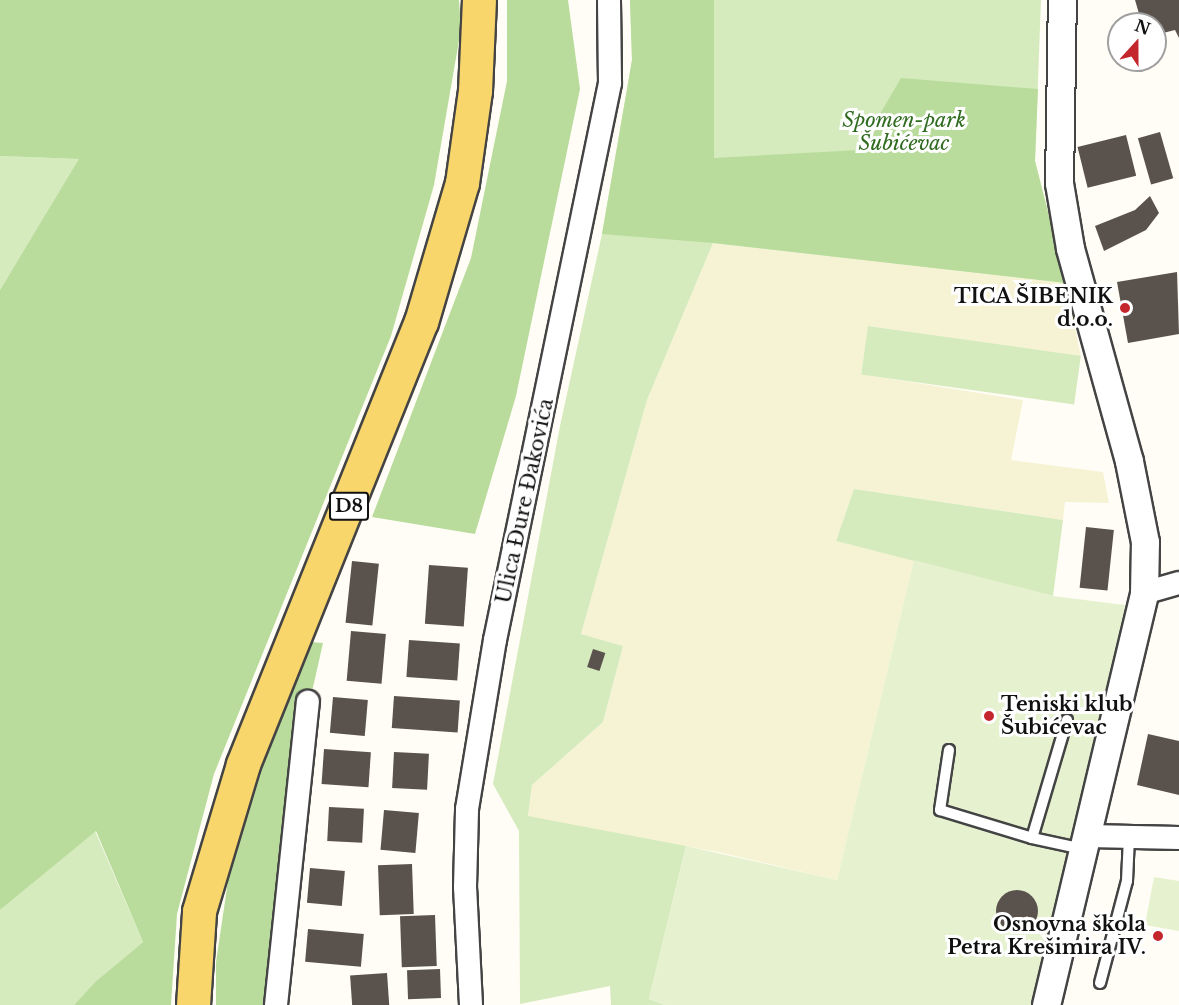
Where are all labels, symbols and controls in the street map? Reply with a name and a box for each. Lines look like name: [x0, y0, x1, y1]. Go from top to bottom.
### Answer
north arrow: [1107, 12, 1167, 72]
text: N: [1132, 15, 1153, 39]
park label: Spomen-park Šubićevac: [842, 108, 966, 155]
place label: TICA ŠIBENIK d.o.o.: [953, 284, 1113, 331]
marker: TICA ŠIBENIK d.o.o.: [1118, 301, 1132, 315]
street label: Ulica Đure Đakovića: [492, 396, 558, 606]
road number: D8: [328, 491, 370, 521]
place label: Teniski klub Šubićevac: [1001, 692, 1133, 739]
marker: Teniski klub Šubićevac: [982, 709, 996, 723]
place label: Osnovna škola Petra Krešimira IV.: [947, 912, 1146, 959]
marker: Osnovna škola Petra Krešimira IV.: [1151, 929, 1165, 943]

